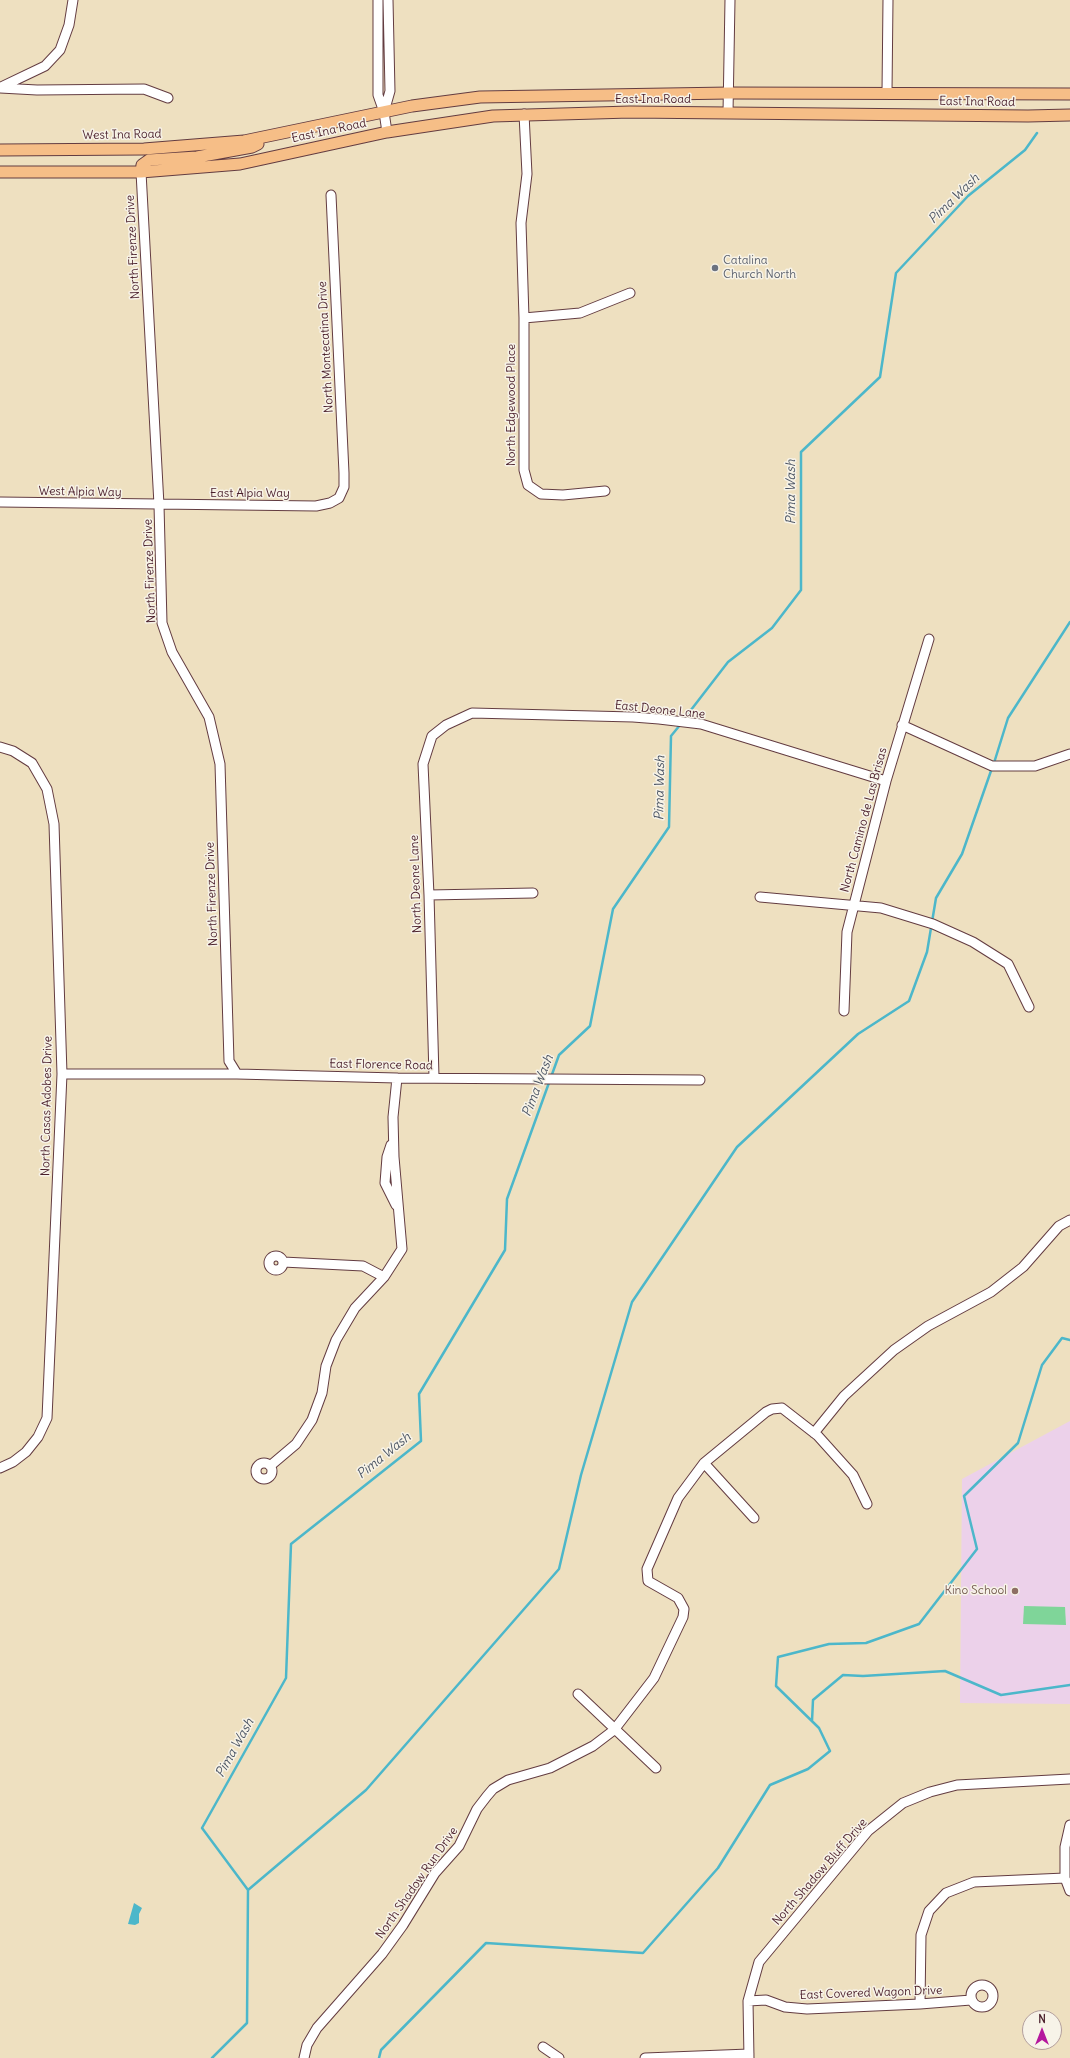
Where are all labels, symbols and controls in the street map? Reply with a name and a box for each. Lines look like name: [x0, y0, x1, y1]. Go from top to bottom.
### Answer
street label: East Ina Road: [615, 93, 691, 107]
street label: East Ina Road: [939, 94, 1015, 110]
street label: East Ina Road: [290, 116, 368, 146]
street label: West Ina Road: [82, 127, 162, 143]
water label: Pima Wash: [925, 171, 983, 227]
street label: North Firenze Drive: [123, 195, 143, 299]
place label: Catalina Church North: [723, 254, 796, 282]
marker: Catalina Church North: [710, 263, 720, 273]
street label: North Montecatina Drive: [315, 281, 337, 413]
street label: North Edgewood Place: [505, 344, 519, 466]
water label: Pima Wash: [783, 460, 799, 524]
street label: West Alpia Way: [38, 484, 122, 500]
street label: East Alpia Way: [210, 487, 290, 501]
street label: North Firenze Drive: [141, 519, 159, 623]
street label: East Deone Lane: [614, 698, 706, 722]
street label: North Camino de Las Brisas: [838, 746, 890, 894]
water label: Pima Wash: [652, 755, 668, 821]
street label: North Deone Lane: [407, 835, 425, 933]
street label: North Firenze Drive: [203, 842, 221, 946]
street label: North Casas Adobes Drive: [39, 1036, 55, 1176]
water label: Pima Wash: [519, 1053, 557, 1119]
street label: East Florence Road: [329, 1057, 433, 1073]
water label: Pima Wash: [354, 1430, 414, 1482]
place label: Kino School: [944, 1584, 1007, 1598]
marker: Kino School: [1010, 1586, 1020, 1596]
water label: Pima Wash: [212, 1716, 258, 1780]
street label: North Shadow Bluff Drive: [770, 1816, 870, 1928]
street label: North Shadow Run Drive: [373, 1824, 461, 1942]
street label: East Covered Wagon Drive: [799, 1983, 943, 2003]
north arrow: [1022, 2010, 1062, 2050]
text: N: [1038, 2012, 1046, 2026]

